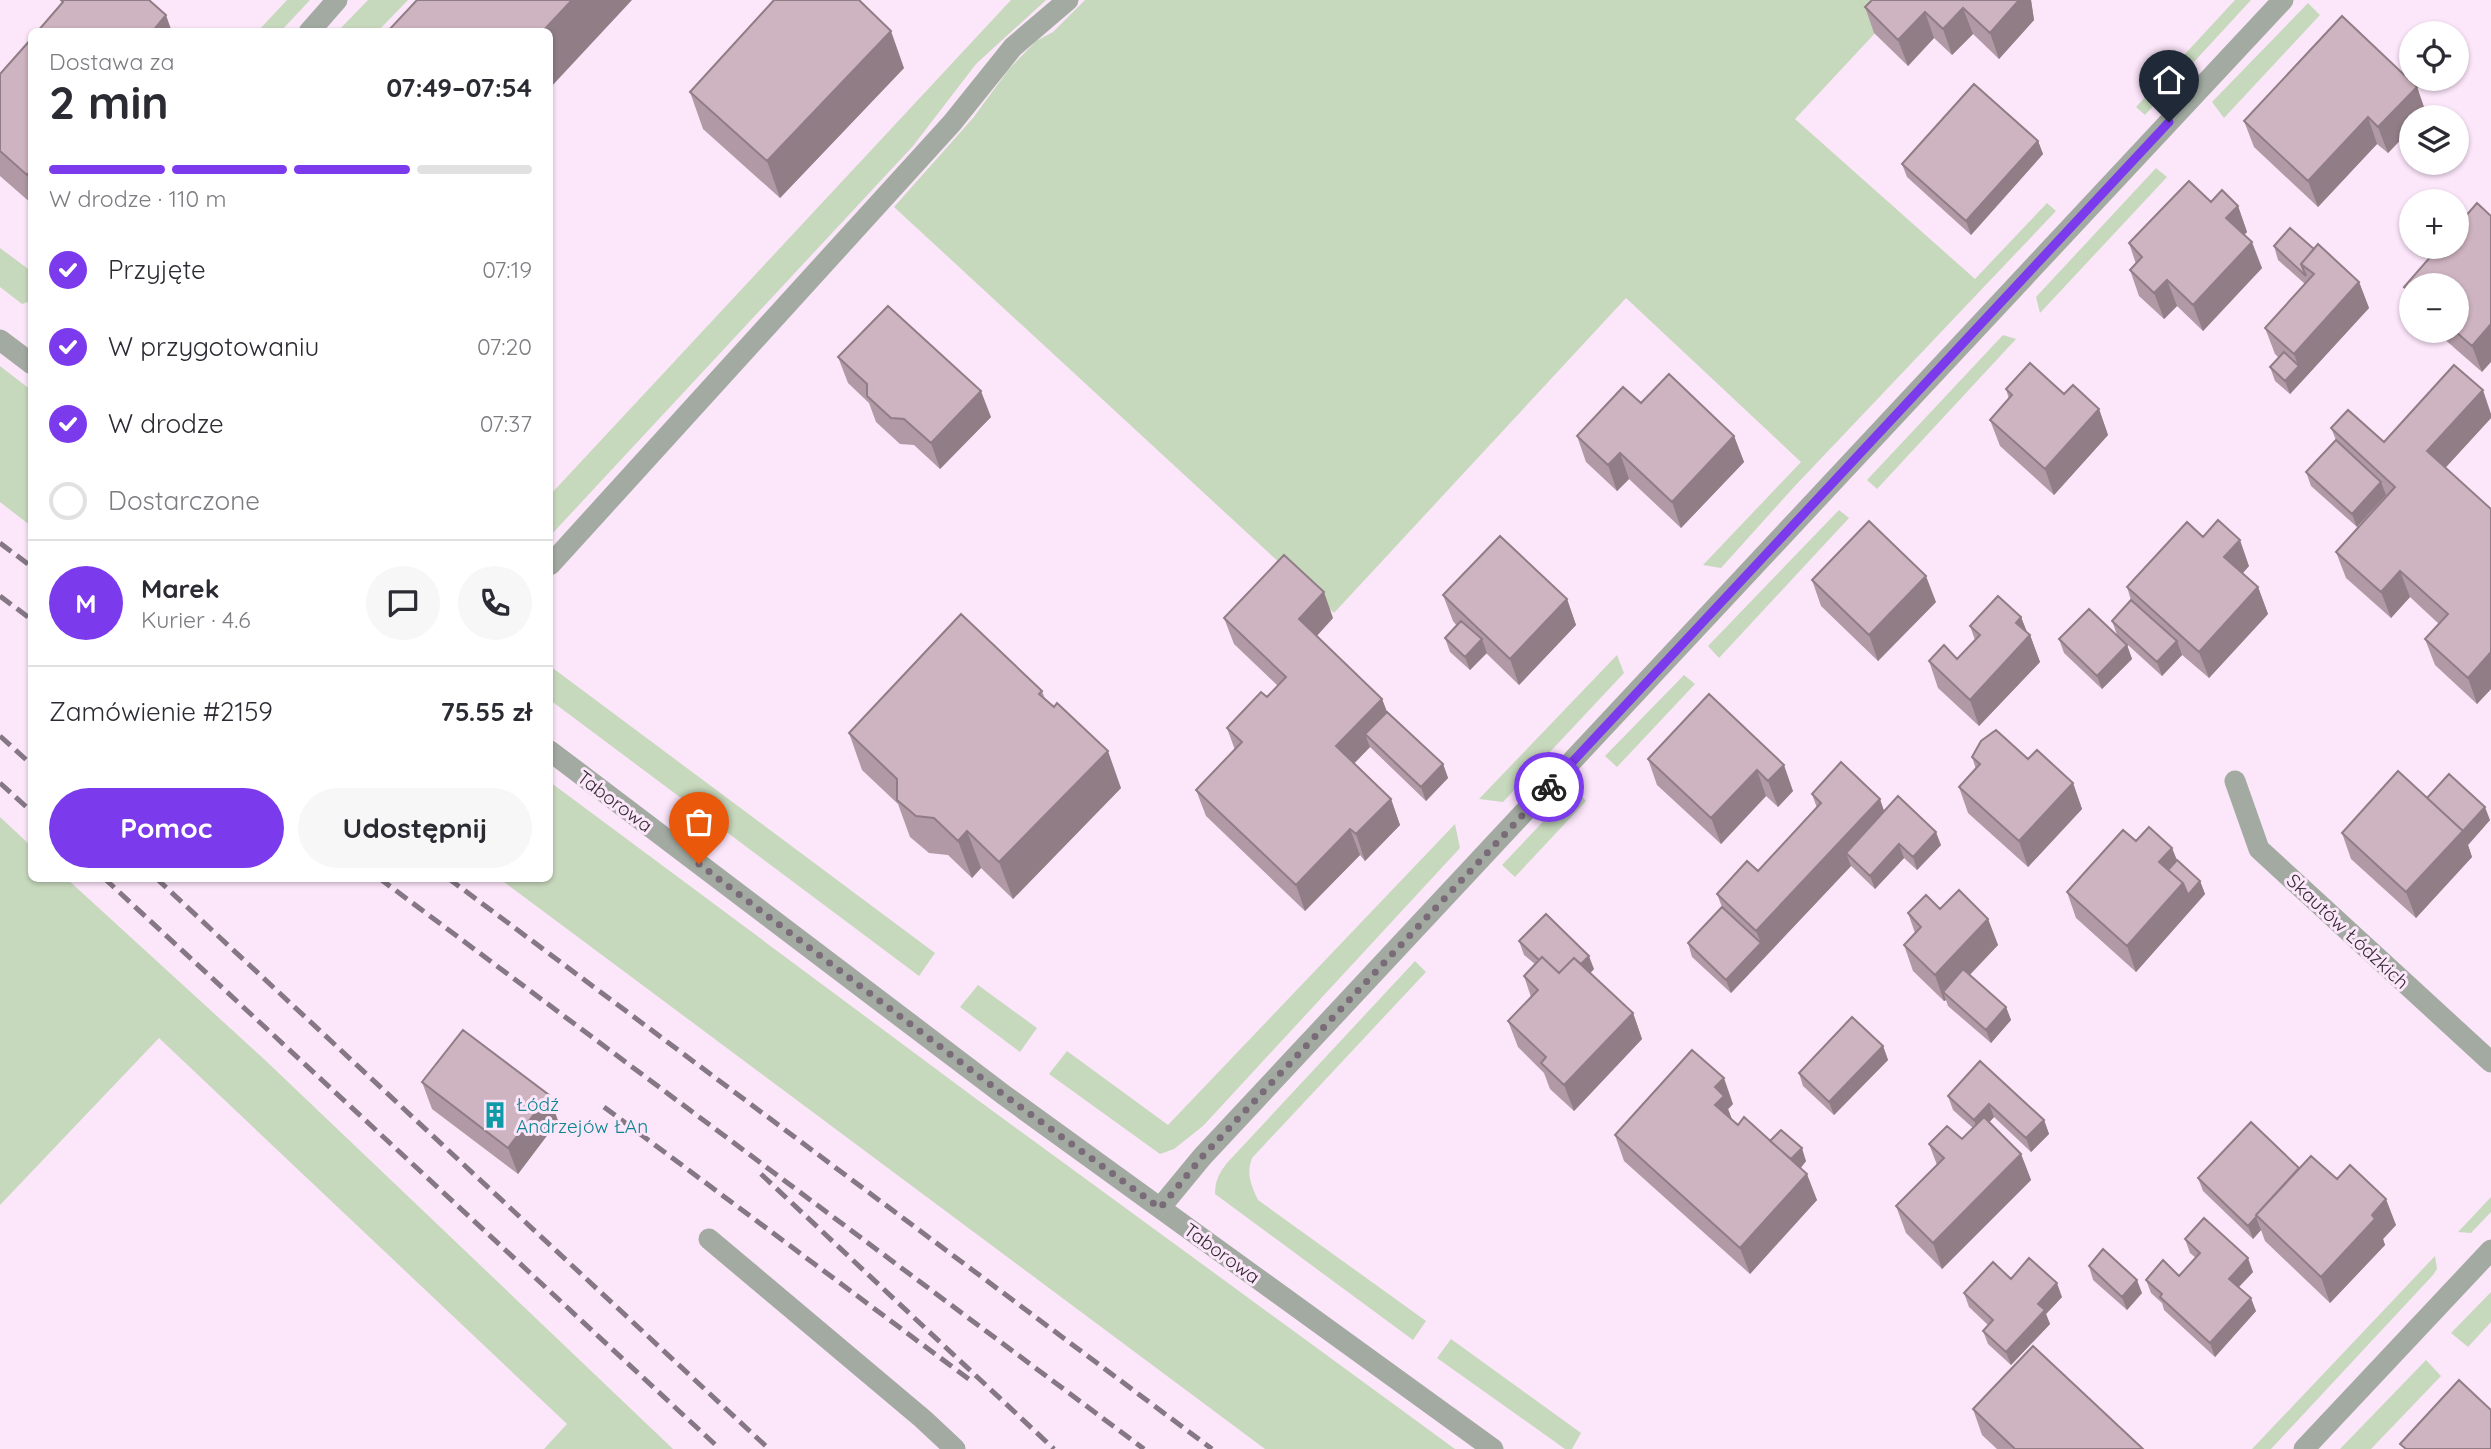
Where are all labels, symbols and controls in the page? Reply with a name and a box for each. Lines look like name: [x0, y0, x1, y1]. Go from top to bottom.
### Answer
map controls: [2399, 21, 2469, 343]
button: locate: [2399, 21, 2469, 91]
text: Dostawa za: [49, 47, 175, 76]
pin: [2139, 50, 2199, 122]
icon: home: [2150, 61, 2188, 99]
text: 07:49–07:54: [386, 71, 532, 104]
text: 2 min: [49, 73, 169, 131]
button: layers: [2399, 105, 2469, 175]
text: W drodze · 110 m: [49, 184, 226, 213]
button: +: [2399, 189, 2469, 259]
icon: check: [49, 251, 87, 289]
text: Przyjęte: [108, 253, 206, 286]
text: 07:19: [482, 255, 532, 284]
button: −: [2399, 273, 2469, 343]
icon: check: [49, 328, 87, 366]
text: W przygotowaniu: [108, 330, 319, 363]
text: 07:20: [477, 332, 532, 361]
icon: check: [49, 405, 87, 443]
text: W drodze: [108, 407, 224, 440]
text: 07:37: [480, 409, 532, 438]
text: Dostarczone: [108, 484, 260, 517]
button: chat: [366, 566, 440, 640]
button: phone: [458, 566, 532, 640]
text: Marek: [141, 572, 219, 605]
text: M: [75, 587, 97, 620]
text: Kurier · 4.6: [141, 605, 251, 634]
text: Zamówienie #2159: [49, 695, 273, 728]
text: 75.55 zł: [440, 695, 532, 728]
courier: [1514, 752, 1584, 822]
street label: Taborowa: [573, 765, 657, 837]
icon: bike: [1530, 768, 1568, 806]
button: Pomoc: [49, 788, 284, 868]
button: Udostępnij: [298, 788, 532, 868]
pin: [669, 792, 729, 864]
icon: bag: [680, 803, 718, 841]
street label: Skautów Łódzkich: [2282, 868, 2414, 994]
place label: Łódź Andrzejów ŁAn: [516, 1092, 648, 1138]
building icon: Łódź Andrzejów ŁAn: [480, 1100, 510, 1130]
street label: Taborowa: [1179, 1217, 1265, 1289]

